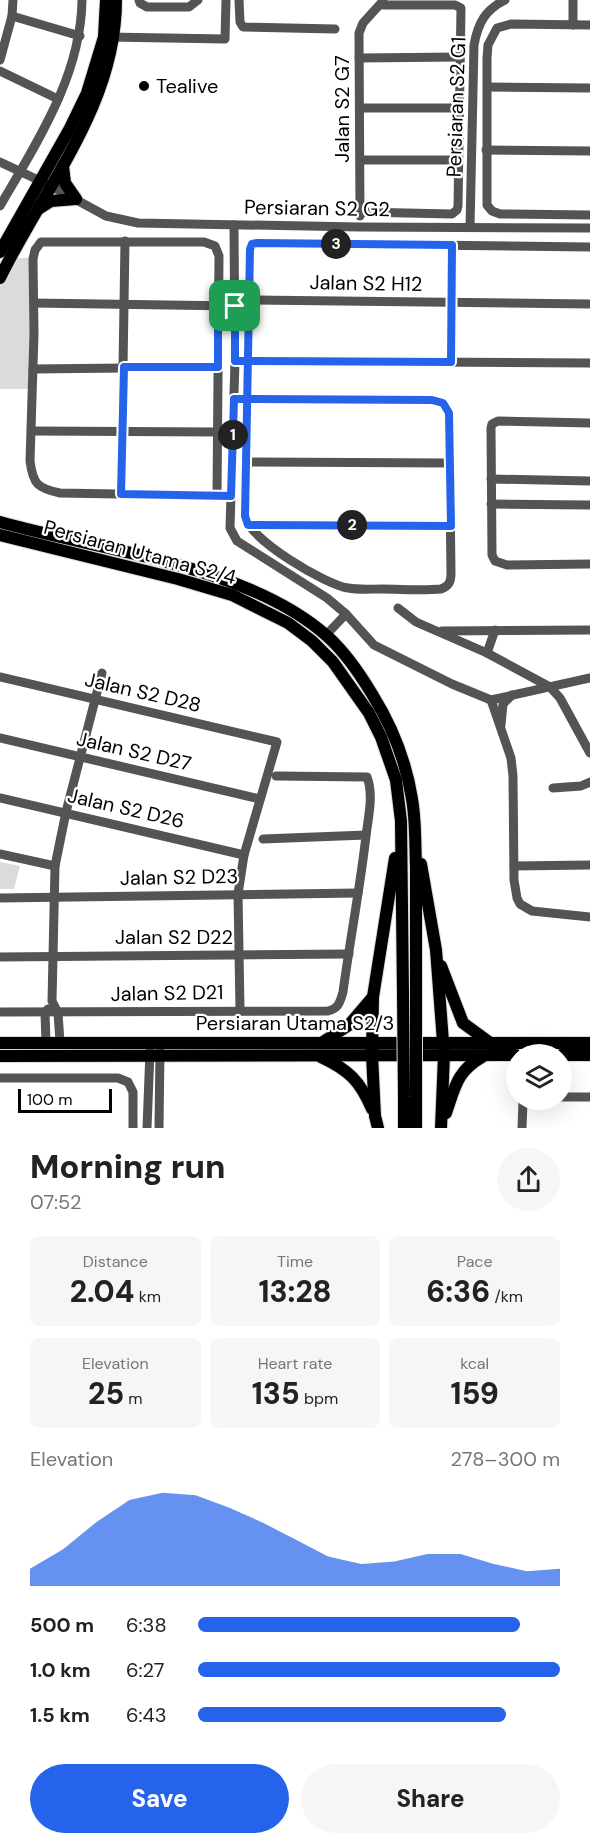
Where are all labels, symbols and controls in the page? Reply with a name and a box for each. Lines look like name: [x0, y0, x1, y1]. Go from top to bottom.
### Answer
street label: Persiaran S2 G1: [441, 36, 471, 178]
street label: Jalan S2 G7: [329, 55, 355, 163]
place label: Tealive: [156, 73, 218, 99]
marker: Tealive: [137, 79, 151, 93]
street label: Persiaran S2 G2: [244, 194, 390, 222]
pin: 3: [321, 229, 351, 259]
text: 3: [331, 233, 341, 254]
street label: Jalan S2 H12: [309, 269, 423, 297]
pin: [209, 280, 260, 331]
icon: arrive: [218, 289, 251, 322]
pin: 1: [218, 420, 248, 450]
text: 1: [230, 424, 236, 445]
pin: 2: [337, 510, 367, 540]
street label: Persiaran Utama S2/4: [41, 514, 239, 590]
text: 2: [347, 514, 357, 535]
street label: Jalan S2 D28: [82, 666, 204, 718]
street label: Jalan S2 D27: [74, 725, 194, 777]
street label: Jalan S2 D26: [65, 782, 187, 834]
street label: Jalan S2 D23: [120, 863, 238, 891]
street label: Jalan S2 D22: [115, 924, 233, 950]
street label: Jalan S2 D21: [110, 979, 224, 1007]
street label: Persiaran Utama S2/3: [196, 1010, 394, 1036]
map controls: [506, 1044, 572, 1110]
button: layers: [506, 1044, 572, 1110]
scale bar: [18, 1086, 112, 1114]
text: 100 m: [27, 1089, 72, 1110]
text: Morning run: [30, 1145, 225, 1188]
button: share: [497, 1148, 560, 1211]
text: 07:52: [30, 1189, 82, 1215]
text: Distance: [83, 1251, 148, 1272]
text: Time: [277, 1251, 313, 1272]
text: Pace: [457, 1251, 493, 1272]
text: 2.04: [70, 1272, 134, 1311]
text: 13:28: [258, 1272, 332, 1311]
text: 6:36: [426, 1272, 490, 1311]
text: km: [134, 1286, 161, 1307]
text: /km: [490, 1286, 523, 1307]
text: Elevation: [82, 1353, 149, 1374]
text: Heart rate: [258, 1353, 332, 1374]
text: kcal: [460, 1353, 489, 1374]
text: 25: [88, 1374, 124, 1413]
text: 135: [252, 1374, 300, 1413]
text: 159: [451, 1374, 499, 1413]
text: m: [124, 1388, 143, 1409]
text: bpm: [300, 1388, 338, 1409]
text: Elevation: [30, 1446, 113, 1472]
text: 278–300 m: [451, 1446, 560, 1472]
text: 500 m: [30, 1612, 94, 1638]
text: 6:38: [126, 1612, 167, 1638]
text: 1.0 km: [30, 1657, 91, 1683]
text: 6:27: [126, 1657, 164, 1683]
text: 1.5 km: [30, 1702, 90, 1728]
text: 6:43: [126, 1702, 167, 1728]
button: Save: [30, 1764, 289, 1833]
button: Share: [301, 1764, 560, 1833]

